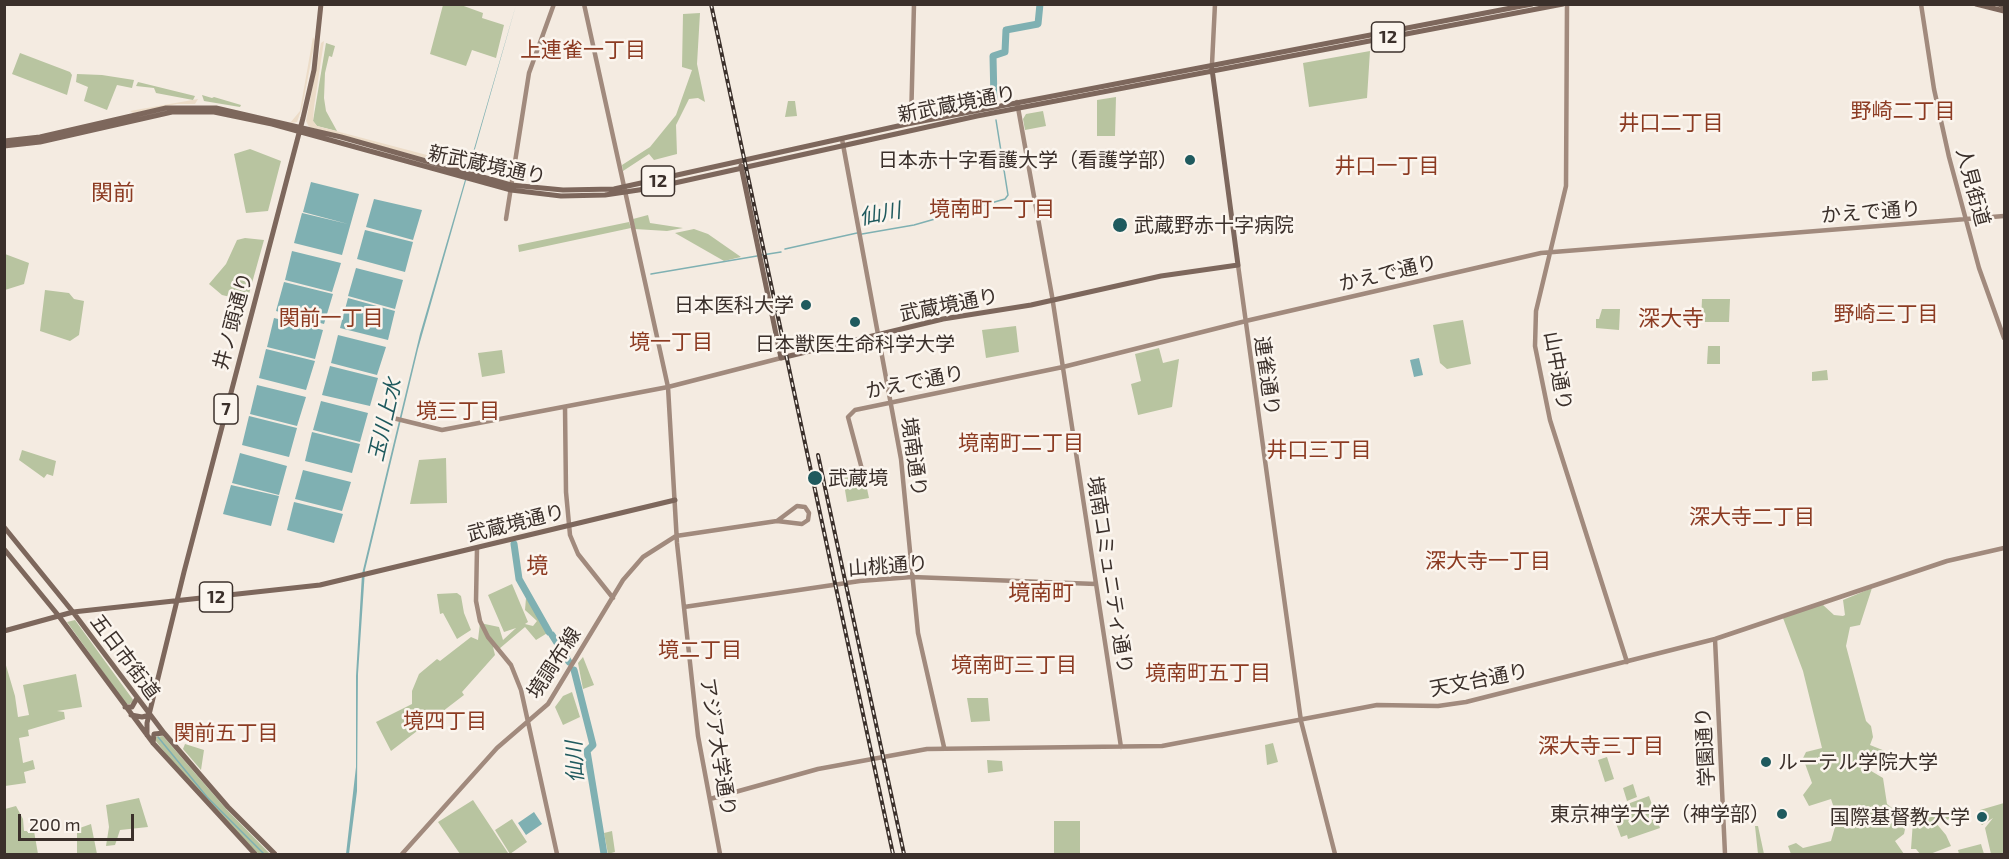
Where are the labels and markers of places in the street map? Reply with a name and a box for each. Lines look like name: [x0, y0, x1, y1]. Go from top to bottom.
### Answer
place label: 日本赤十字看護大学（看護学部）: [878, 148, 1178, 172]
marker: 日本赤十字看護大学（看護学部）: [1183, 153, 1197, 167]
place label: 武蔵野赤十字病院: [1134, 213, 1294, 237]
marker: 武蔵野赤十字病院: [1111, 216, 1129, 234]
place label: 日本医科大学: [674, 293, 794, 317]
marker: 日本医科大学: [799, 298, 813, 312]
marker: 日本獣医生命科学大学: [848, 315, 862, 329]
place label: 日本獣医生命科学大学: [755, 332, 955, 356]
place label: 武蔵境: [828, 466, 888, 490]
marker: 武蔵境: [806, 469, 824, 487]
place label: ルーテル学院大学: [1778, 750, 1938, 774]
marker: ルーテル学院大学: [1759, 755, 1773, 769]
place label: 東京神学大学（神学部）: [1550, 802, 1770, 826]
place label: 国際基督教大学: [1830, 805, 1970, 829]
marker: 東京神学大学（神学部）: [1775, 807, 1789, 821]
marker: 国際基督教大学: [1975, 810, 1989, 824]

